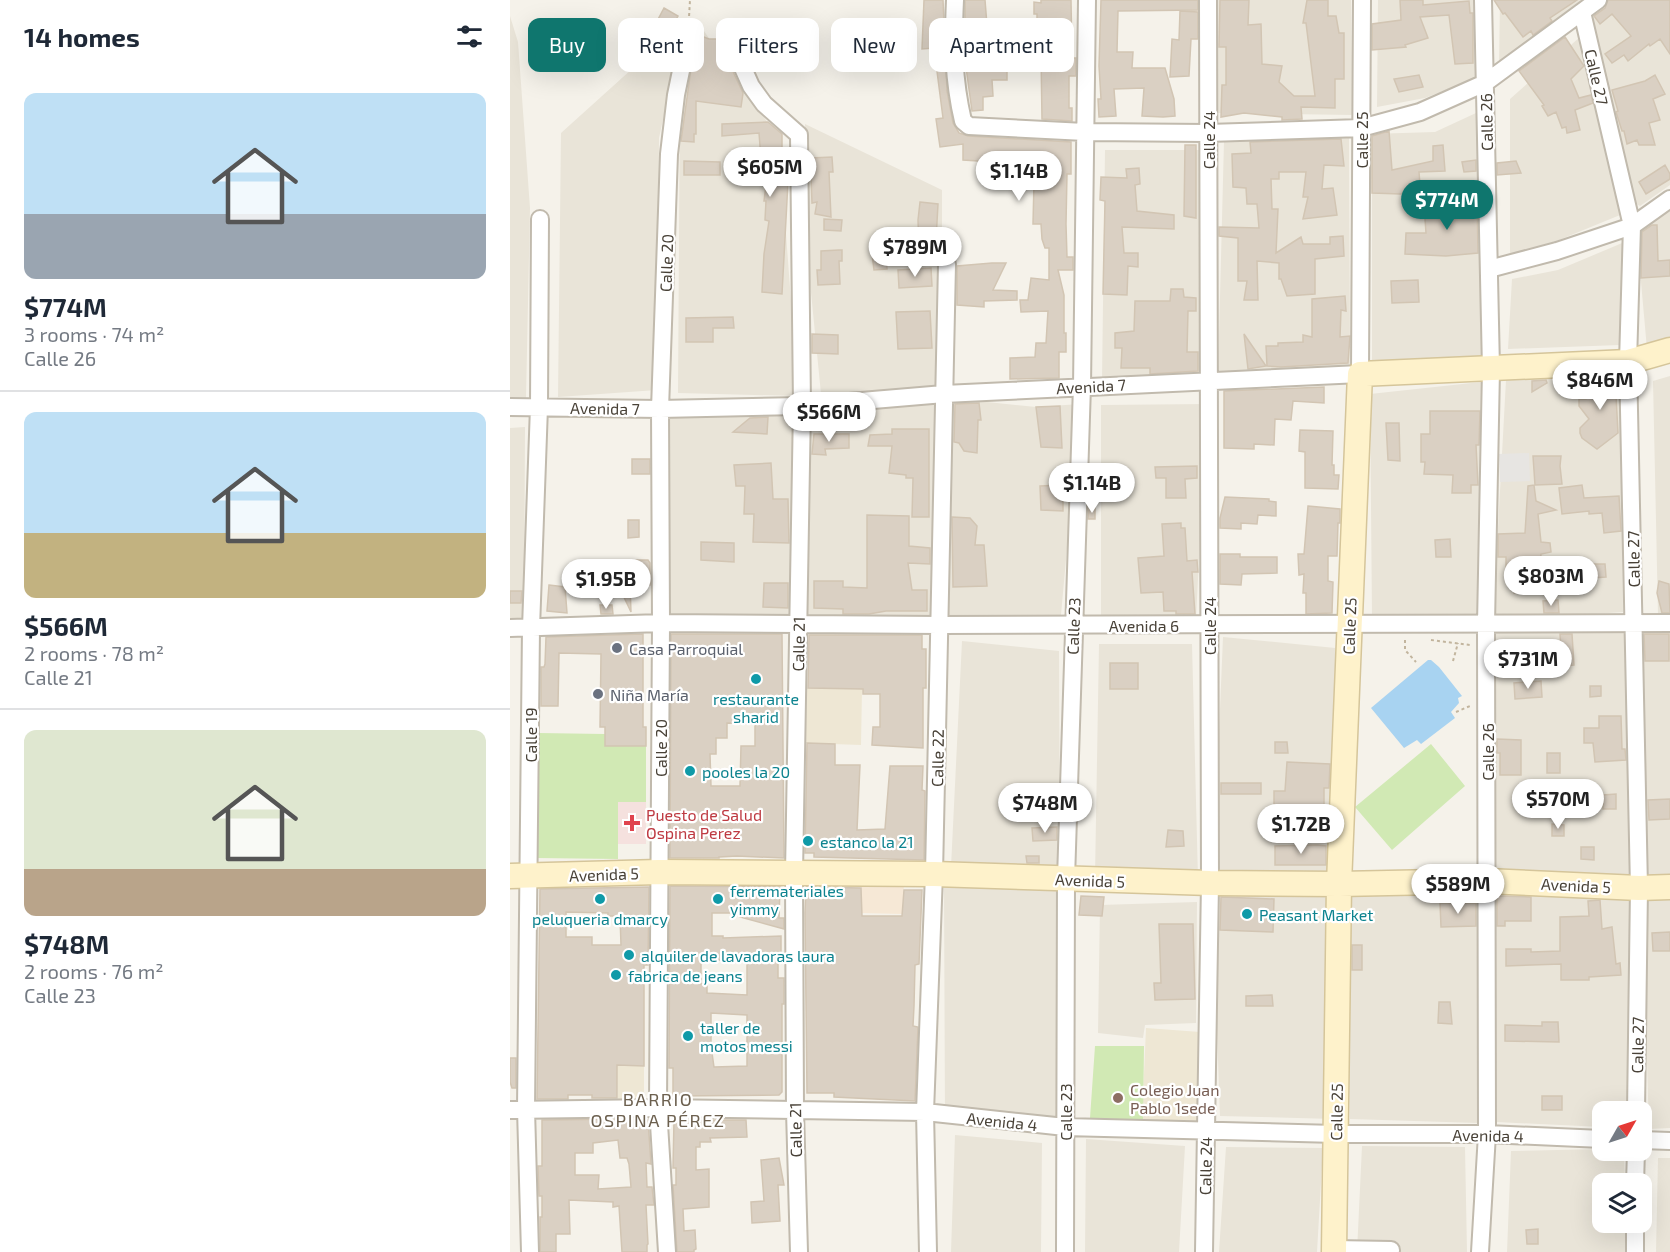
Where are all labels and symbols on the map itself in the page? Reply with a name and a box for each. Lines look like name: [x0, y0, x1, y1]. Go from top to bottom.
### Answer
street label: Calle 27: [1581, 47, 1613, 107]
street label: Calle 26: [1476, 93, 1496, 151]
street label: Calle 24: [1199, 111, 1218, 169]
street label: Calle 25: [1352, 111, 1371, 169]
pin: $605M: [728, 147, 812, 198]
pin: $1.14B: [970, 151, 1068, 202]
pin: $774M: [1405, 180, 1489, 231]
pin: $789M: [873, 227, 957, 278]
street label: Calle 20: [655, 234, 677, 292]
pin: $846M: [1558, 360, 1642, 411]
street label: Avenida 7: [1056, 375, 1126, 397]
pin: $566M: [787, 392, 871, 443]
street label: Avenida 7: [570, 398, 640, 418]
pin: $1.14B: [1043, 463, 1141, 514]
street label: Calle 27: [1623, 530, 1643, 588]
pin: $803M: [1509, 556, 1593, 607]
pin: $1.95B: [557, 559, 655, 610]
street label: Calle 23: [1063, 597, 1083, 655]
street label: Calle 24: [1200, 597, 1219, 655]
street label: Calle 25: [1339, 597, 1359, 655]
street label: Calle 21: [788, 616, 808, 672]
street label: Avenida 6: [1109, 616, 1179, 635]
place label: Casa Parroquial: [629, 639, 743, 658]
pin: $731M: [1486, 639, 1570, 690]
marker: Casa Parroquial: [610, 641, 624, 655]
marker: restaurante sharid: [749, 672, 763, 686]
place label: Niña María: [610, 685, 689, 704]
marker: Niña María: [591, 687, 605, 701]
place label: restaurante sharid: [713, 689, 799, 726]
street label: Calle 19: [521, 707, 540, 763]
street label: Calle 20: [651, 719, 670, 777]
street label: Calle 26: [1478, 723, 1497, 781]
street label: Calle 22: [927, 729, 947, 787]
place label: pooles la 20: [702, 762, 790, 781]
marker: pooles la 20: [683, 764, 697, 778]
pin: $570M: [1516, 779, 1600, 830]
pin: $748M: [1003, 783, 1087, 834]
pin: $1.72B: [1252, 804, 1350, 855]
place label: Puesto de Salud Ospina Perez: [646, 805, 762, 842]
marker: Puesto de Salud Ospina Perez: [623, 814, 641, 832]
place label: estanco la 21: [820, 832, 914, 851]
marker: estanco la 21: [801, 834, 815, 848]
street label: Avenida 5: [569, 863, 639, 885]
pin: $589M: [1416, 864, 1500, 915]
street label: Avenida 5: [1055, 869, 1125, 891]
street label: Avenida 5: [1541, 874, 1611, 896]
place label: ferremateriales yimmy: [730, 881, 844, 918]
marker: peluqueria dmarcy: [593, 892, 607, 906]
marker: ferremateriales yimmy: [711, 892, 725, 906]
place label: Peasant Market: [1259, 905, 1373, 924]
marker: Peasant Market: [1240, 907, 1254, 921]
place label: peluqueria dmarcy: [532, 909, 668, 928]
place label: alquiler de lavadoras laura: [641, 946, 835, 965]
marker: alquiler de lavadoras laura: [622, 948, 636, 962]
place label: fabrica de jeans: [628, 966, 743, 986]
marker: fabrica de jeans: [609, 968, 623, 982]
street label: Calle 27: [1627, 1016, 1647, 1074]
place label: taller de motos messi: [700, 1018, 793, 1055]
marker: taller de motos messi: [681, 1029, 695, 1043]
place label: Colegio Juan Pablo 1sede: [1130, 1080, 1219, 1117]
street label: Calle 23: [1056, 1083, 1075, 1141]
street label: Calle 25: [1326, 1083, 1346, 1141]
district label: BARRIO OSPINA PÉREZ: [590, 1088, 726, 1131]
marker: Colegio Juan Pablo 1sede: [1111, 1091, 1125, 1105]
north arrow: [1592, 1101, 1652, 1161]
street label: Calle 21: [785, 1102, 805, 1158]
street label: Avenida 4: [966, 1108, 1039, 1134]
street label: Avenida 4: [1452, 1125, 1524, 1145]
street label: Calle 24: [1195, 1136, 1215, 1195]

